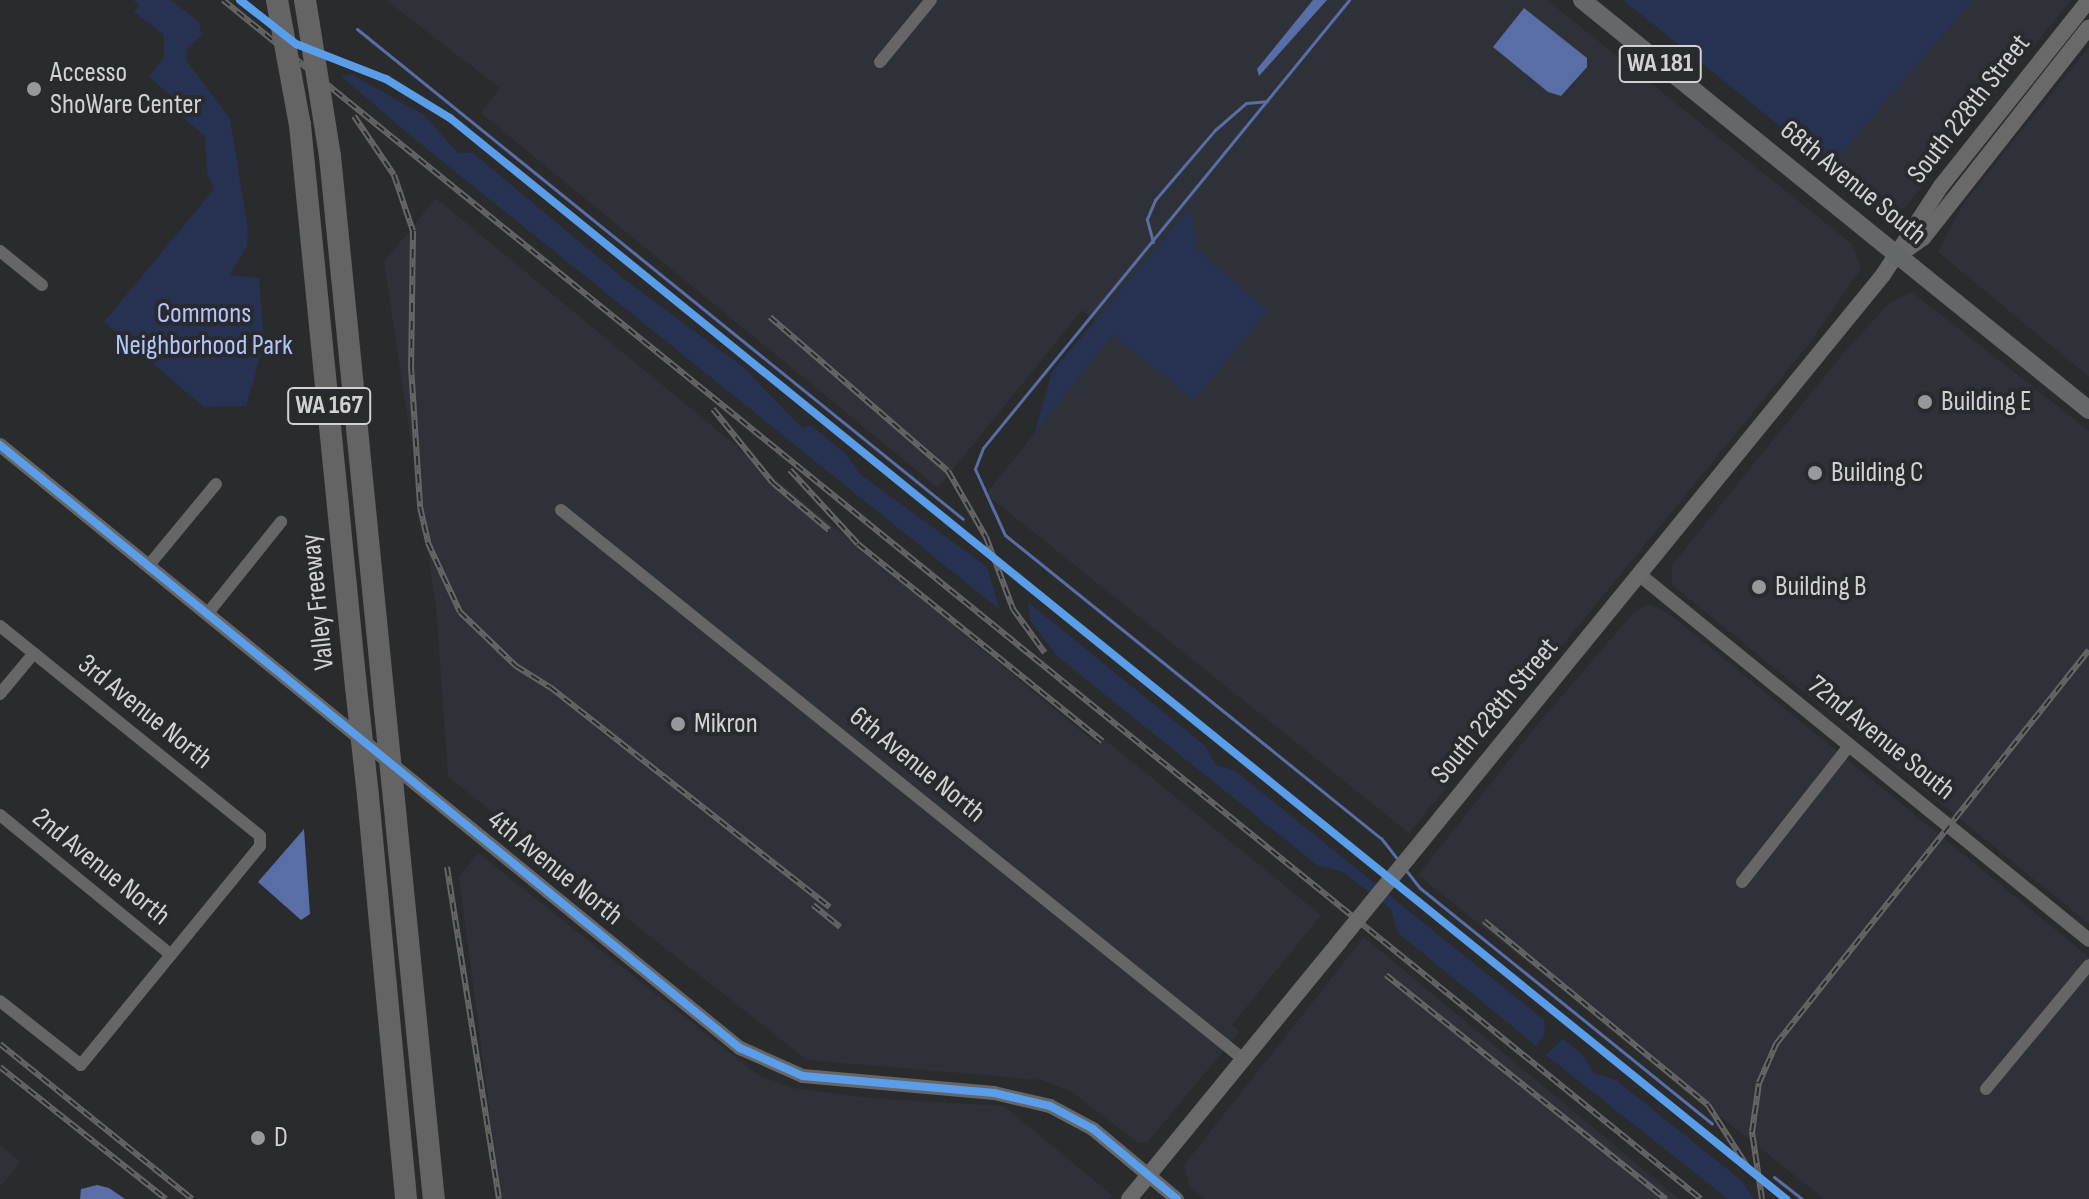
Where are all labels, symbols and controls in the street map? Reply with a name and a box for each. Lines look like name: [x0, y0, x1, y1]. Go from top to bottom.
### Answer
street label: South 228th Street: [1900, 28, 2038, 190]
road number: WA 181: [1618, 42, 1702, 86]
place label: Accesso ShoWare Center: [50, 56, 202, 122]
marker: Accesso ShoWare Center: [25, 80, 43, 98]
street label: 68th Avenue South: [1773, 114, 1933, 252]
park label: Commons Neighborhood Park: [115, 297, 293, 363]
road number: WA 167: [287, 384, 371, 428]
place label: Building E: [1941, 385, 2032, 419]
marker: Building E: [1916, 393, 1934, 411]
place label: Building C: [1831, 456, 1924, 490]
marker: Building C: [1806, 464, 1824, 482]
street label: Valley Freeway: [294, 532, 342, 672]
place label: Building B: [1775, 570, 1867, 604]
marker: Building B: [1750, 578, 1768, 596]
street label: South 228th Street: [1424, 631, 1566, 791]
street label: 3rd Avenue North: [71, 648, 219, 776]
street label: 72nd Avenue South: [1801, 668, 1961, 808]
street label: 6th Avenue North: [842, 700, 992, 830]
place label: Mikron: [694, 707, 758, 741]
marker: Mikron: [669, 715, 687, 733]
street label: 2nd Avenue North: [25, 801, 177, 933]
street label: 4th Avenue North: [481, 803, 629, 933]
place label: D: [274, 1121, 288, 1155]
marker: D: [249, 1129, 267, 1147]

